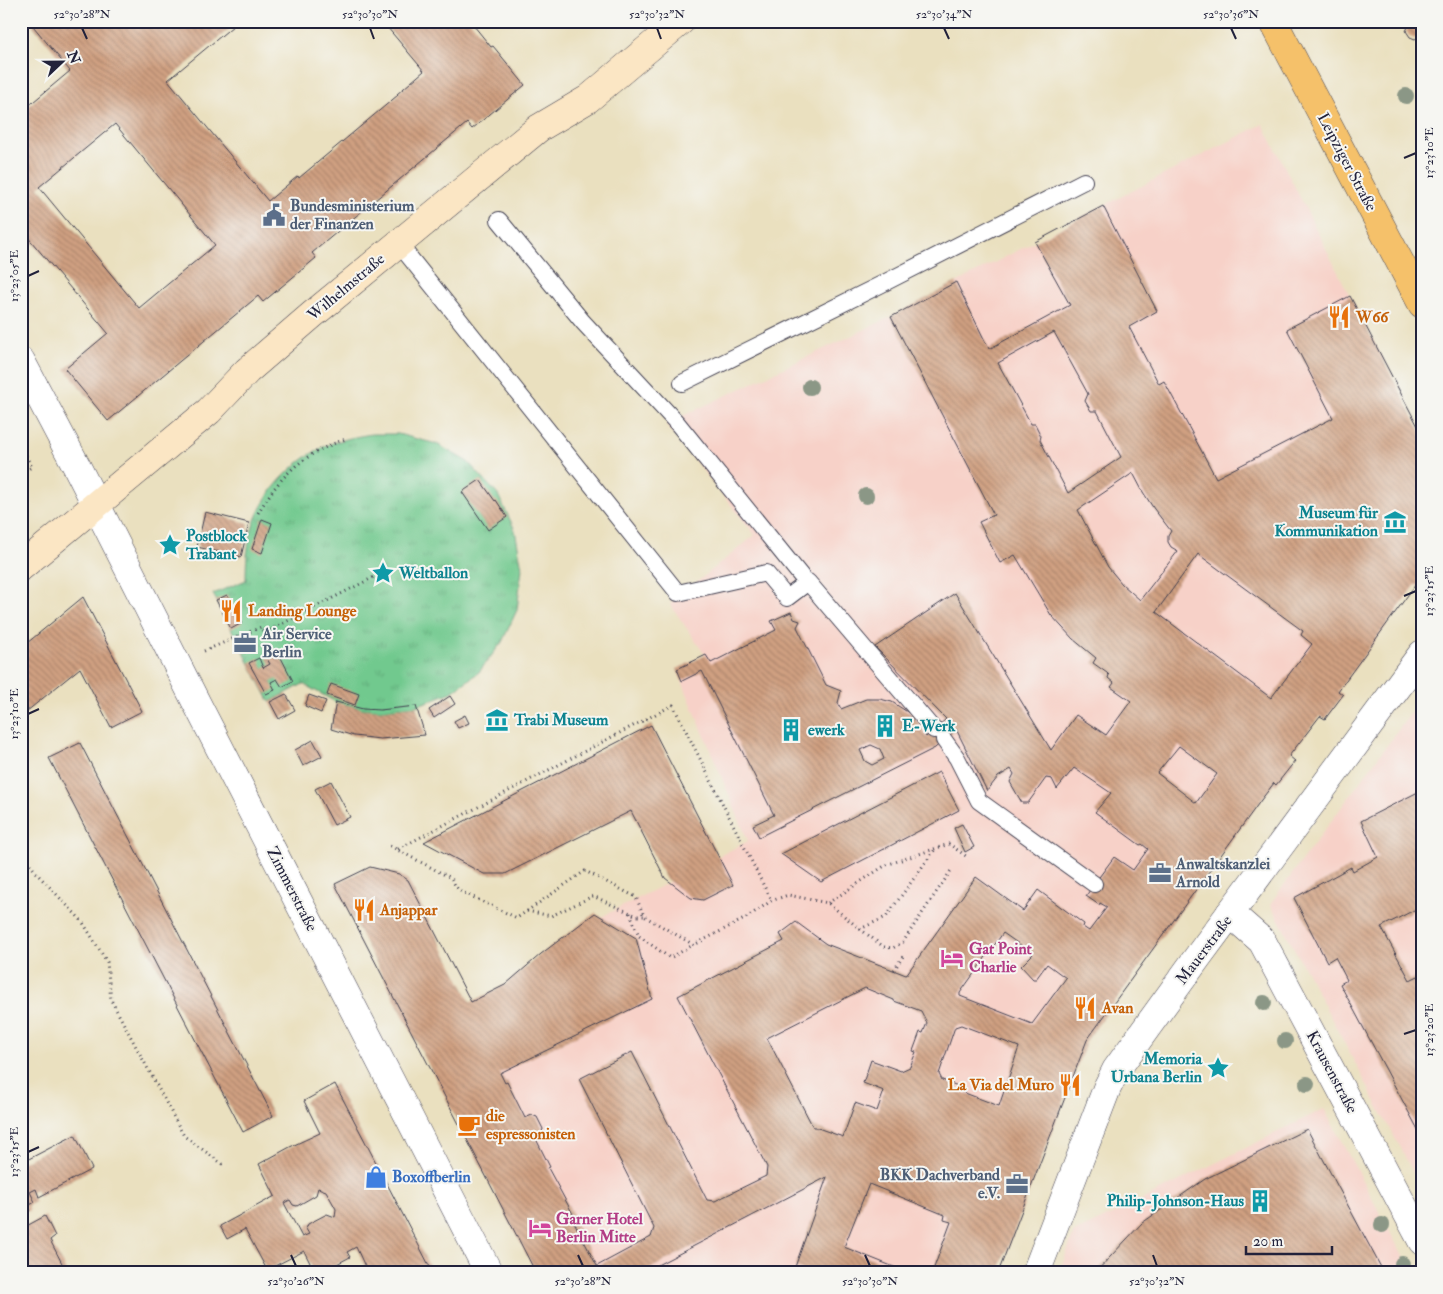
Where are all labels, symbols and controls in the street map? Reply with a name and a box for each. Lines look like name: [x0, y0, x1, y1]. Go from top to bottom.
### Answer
text: 52°30'28"N: [53, 7, 111, 22]
text: 52°30'30"N: [342, 7, 398, 22]
text: 52°30'32"N: [629, 7, 685, 22]
text: 52°30'34"N: [916, 7, 972, 22]
text: 52°30'36"N: [1203, 7, 1259, 22]
north arrow: [38, 38, 88, 88]
text: N: [63, 47, 84, 67]
street label: Leipziger Straße: [1312, 109, 1381, 215]
text: 13°23'10"E: [1422, 127, 1437, 179]
place label: Bundesministerium der Finanzen: [290, 196, 415, 234]
public building icon: Bundesministerium der Finanzen: [261, 202, 287, 228]
street label: Wilhelmstraße: [303, 249, 389, 326]
text: 13°23'05"E: [7, 250, 22, 302]
restaurant icon: W66: [1326, 304, 1352, 330]
place label: W66: [1355, 307, 1390, 327]
place label: Museum für Kommunikation: [1275, 503, 1379, 541]
museum icon: Museum für Kommunikation: [1382, 509, 1408, 535]
place label: Postblock Trabant: [185, 526, 247, 564]
place icon: Postblock Trabant: [157, 532, 183, 558]
place icon: Weltballon: [370, 560, 396, 586]
place label: Weltballon: [398, 563, 469, 583]
text: 13°23'15"E: [1422, 566, 1437, 616]
restaurant icon: Landing Lounge: [218, 598, 244, 624]
place label: Landing Lounge: [248, 601, 357, 622]
place label: Air Service Berlin: [261, 624, 332, 662]
office icon: Air Service Berlin: [232, 630, 258, 656]
text: 13°23'10"E: [7, 688, 22, 740]
museum icon: Trabi Museum: [484, 707, 510, 733]
place label: Trabi Museum: [513, 710, 609, 730]
building icon: E-Werk: [872, 713, 898, 739]
place label: E-Werk: [902, 716, 956, 736]
building icon: ewerk: [778, 717, 804, 743]
place label: ewerk: [808, 720, 845, 740]
street label: Zimmerstraße: [262, 843, 322, 935]
place label: Anwaltskanzlei Arnold: [1175, 854, 1271, 892]
office icon: Anwaltskanzlei Arnold: [1147, 860, 1173, 886]
restaurant icon: Anjappar: [351, 897, 377, 923]
place label: Anjappar: [379, 900, 438, 921]
street label: Mauerstraße: [1172, 911, 1237, 989]
place label: Gat Point Charlie: [969, 939, 1033, 977]
hotel icon: Gat Point Charlie: [939, 945, 965, 971]
restaurant icon: Avan: [1072, 995, 1098, 1021]
place label: Avan: [1101, 998, 1134, 1018]
text: 13°23'20"E: [1422, 1003, 1437, 1057]
street label: Krausenstraße: [1302, 1027, 1362, 1117]
place label: Memoria Urbana Berlin: [1111, 1049, 1203, 1087]
place icon: Memoria Urbana Berlin: [1205, 1055, 1231, 1081]
restaurant icon: La Via del Muro: [1057, 1072, 1083, 1098]
place label: La Via del Muro: [948, 1075, 1054, 1095]
place label: die espressonisten: [486, 1106, 576, 1145]
cafe icon: die espressonisten: [456, 1112, 482, 1138]
text: 13°23'15"E: [7, 1127, 22, 1177]
shop icon: Boxoffberlin: [363, 1164, 389, 1190]
place label: BKK Dachverband e.V.: [880, 1165, 1000, 1203]
place label: Boxoffberlin: [392, 1167, 472, 1187]
office icon: BKK Dachverband e.V.: [1004, 1171, 1030, 1197]
building icon: Philip-Johnson-Haus: [1247, 1188, 1273, 1214]
place label: Philip-Johnson-Haus: [1107, 1191, 1245, 1212]
place label: Garner Hotel Berlin Mitte: [556, 1209, 644, 1247]
hotel icon: Garner Hotel Berlin Mitte: [527, 1215, 553, 1241]
scale bar: [1246, 1224, 1332, 1256]
text: 20 m: [1253, 1232, 1283, 1251]
text: 52°30'26"N: [267, 1274, 325, 1289]
text: 52°30'28"N: [554, 1274, 612, 1289]
text: 52°30'30"N: [842, 1274, 898, 1289]
text: 52°30'32"N: [1129, 1274, 1185, 1289]

